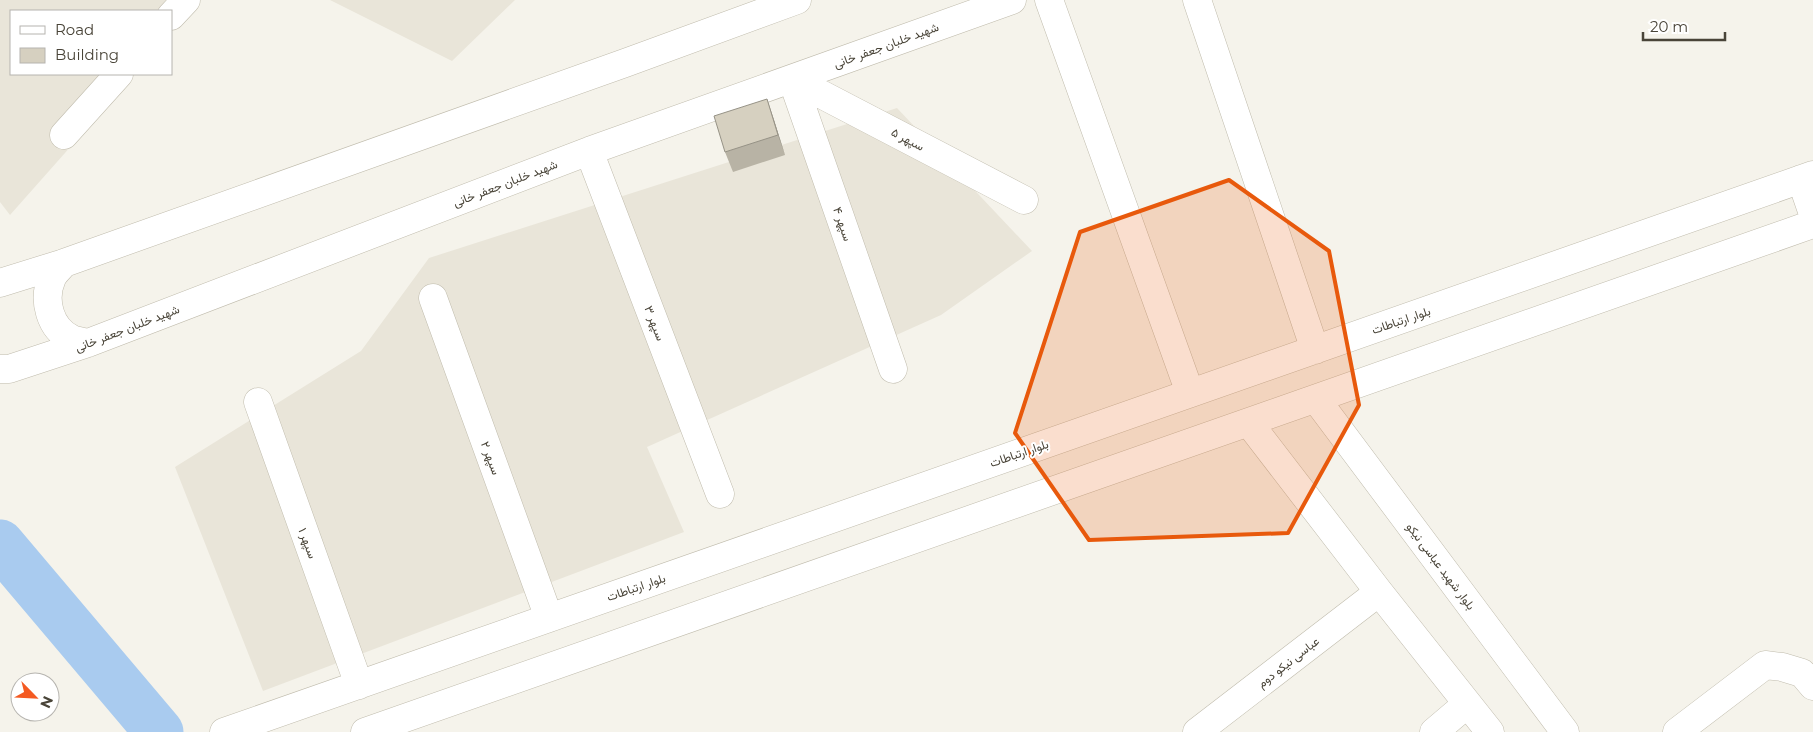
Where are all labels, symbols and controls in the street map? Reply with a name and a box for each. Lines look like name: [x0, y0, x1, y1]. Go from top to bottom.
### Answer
legend: [10, 10, 172, 75]
scale bar: [1643, 10, 1726, 42]
text: 20 m: [1650, 17, 1688, 36]
street label: شهید خلبان جعفر خانی: [831, 19, 941, 72]
text: Road: [55, 20, 94, 39]
text: Building: [55, 45, 119, 64]
street label: سپهر ۵: [888, 124, 927, 155]
street label: شهید خلبان جعفر خانی: [451, 156, 560, 211]
street label: سپهر ۴: [829, 205, 856, 243]
street label: شهید خلبان جعفر خانی: [73, 301, 182, 356]
street label: سپهر ۳: [641, 303, 668, 343]
street label: بلوار ارتباطات: [1370, 303, 1433, 338]
street label: بلوار ارتباطات: [988, 436, 1051, 471]
street label: سپهر ۲: [477, 439, 504, 477]
street label: بلوار شهید عباسی نیکو: [1403, 519, 1479, 613]
street label: سپهر ۱: [295, 526, 320, 561]
street label: بلوار ارتباطات: [605, 570, 668, 605]
street label: عباسی نیکو دوم: [1254, 633, 1323, 692]
north arrow: [10, 672, 60, 722]
text: N: [36, 693, 57, 711]

